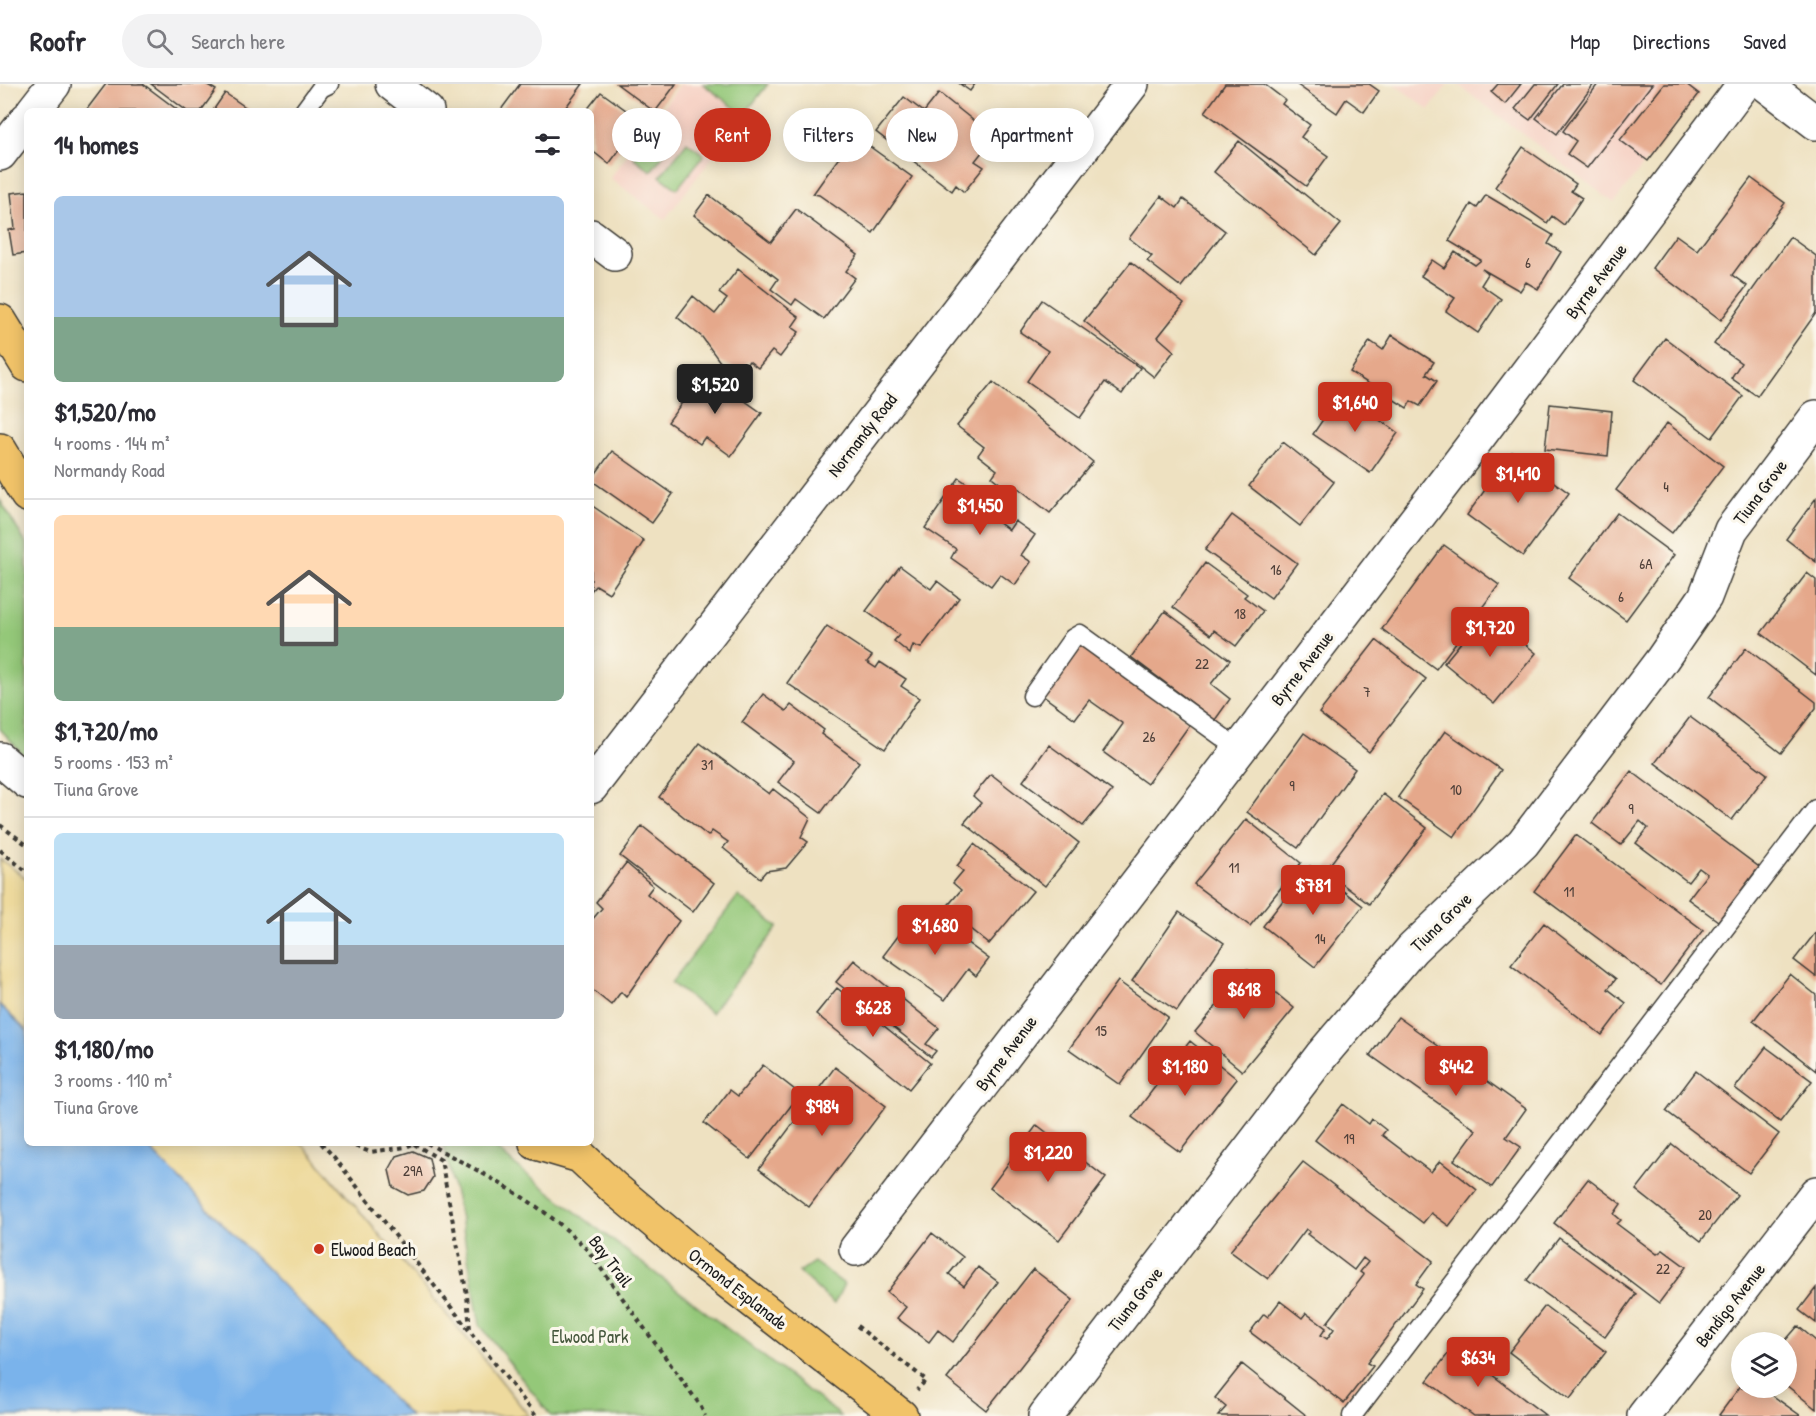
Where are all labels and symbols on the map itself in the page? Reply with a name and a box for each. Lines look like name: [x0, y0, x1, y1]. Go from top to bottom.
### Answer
street label: Byrne Avenue: [1559, 238, 1633, 324]
house number: 6: [1525, 252, 1531, 273]
pin: $1,520: [666, 364, 764, 415]
pin: $1,640: [1306, 382, 1404, 433]
street label: Normandy Road: [822, 388, 902, 482]
pin: $1,410: [1469, 453, 1567, 504]
street label: Tiuna Grove: [1727, 454, 1793, 530]
house number: 4: [1663, 476, 1669, 497]
pin: $1,450: [931, 485, 1029, 536]
house number: 6A: [1639, 553, 1653, 574]
house number: 16: [1270, 559, 1282, 580]
house number: 6: [1618, 586, 1624, 607]
house number: 18: [1234, 603, 1246, 624]
pin: $1,720: [1441, 607, 1539, 658]
street label: Byrne Avenue: [1265, 625, 1339, 711]
house number: 22: [1195, 653, 1209, 674]
house number: 7: [1363, 681, 1371, 702]
house number: 26: [1142, 726, 1156, 747]
house number: 31: [701, 754, 713, 775]
house number: 9: [1289, 775, 1295, 796]
house number: 10: [1450, 779, 1462, 800]
house number: 9: [1628, 798, 1634, 819]
house number: 11: [1229, 857, 1239, 878]
pin: $781: [1277, 865, 1349, 916]
house number: 11: [1564, 881, 1574, 902]
street label: Tiuna Grove: [1405, 887, 1477, 957]
pin: $1,680: [886, 905, 984, 956]
house number: 14: [1314, 928, 1326, 949]
pin: $618: [1208, 969, 1280, 1020]
pin: $628: [837, 987, 909, 1038]
street label: Byrne Avenue: [969, 1010, 1043, 1096]
house number: 15: [1095, 1020, 1108, 1041]
pin: $1,180: [1136, 1046, 1234, 1097]
pin: $442: [1420, 1046, 1492, 1097]
pin: $984: [786, 1086, 858, 1137]
house number: 19: [1344, 1128, 1355, 1149]
pin: $1,220: [999, 1132, 1097, 1183]
house number: 29A: [403, 1160, 424, 1181]
house number: 20: [1698, 1204, 1712, 1225]
street label: Bay Trail: [583, 1230, 639, 1292]
place label: Elwood Beach: [331, 1237, 416, 1262]
marker: Elwood Beach: [312, 1242, 326, 1256]
street label: Ormond Esplanade: [683, 1242, 793, 1336]
house number: 22: [1656, 1258, 1670, 1279]
street label: Bendigo Avenue: [1689, 1258, 1771, 1352]
street label: Tiuna Grove: [1102, 1261, 1168, 1337]
park label: Elwood Park: [552, 1324, 629, 1349]
pin: $634: [1442, 1337, 1514, 1388]

